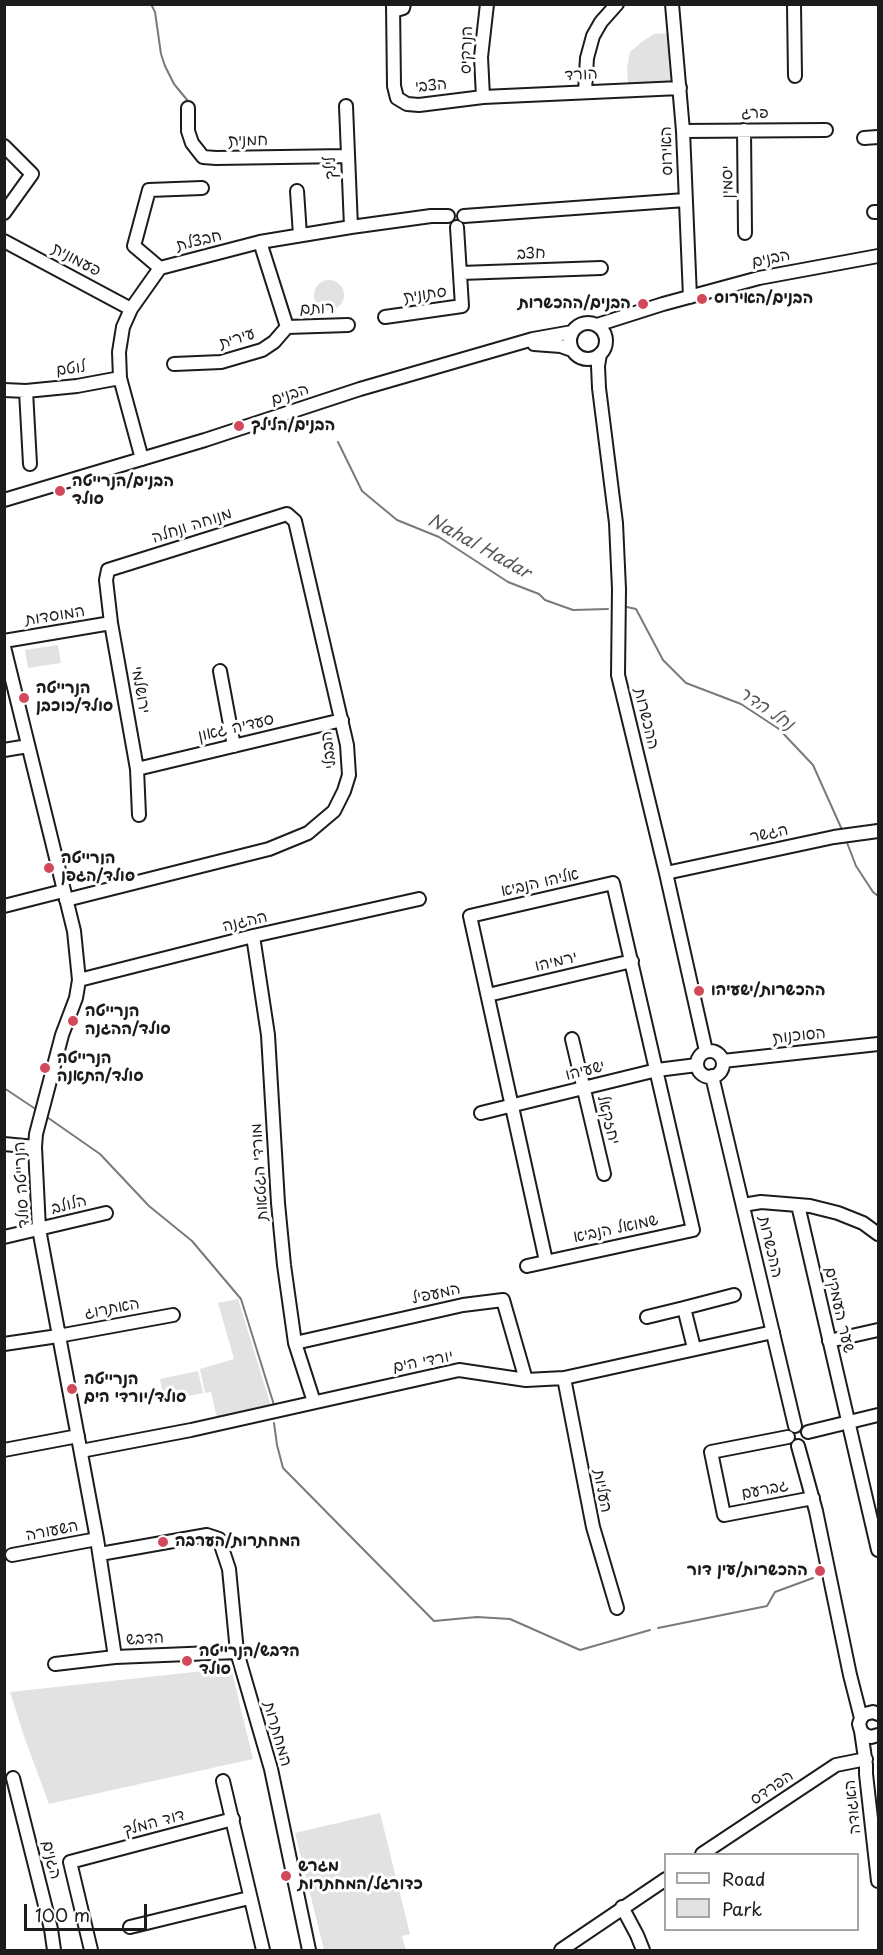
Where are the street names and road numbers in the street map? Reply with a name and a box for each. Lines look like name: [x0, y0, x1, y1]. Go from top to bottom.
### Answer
street label: הנרקיס: [457, 26, 477, 74]
street label: הורד: [564, 65, 598, 85]
street label: הצבי: [414, 75, 448, 97]
street label: פרג: [741, 104, 769, 124]
street label: האירוס: [657, 126, 677, 176]
street label: חמנית: [228, 131, 268, 151]
street label: לילך: [321, 156, 341, 180]
street label: יסמין: [718, 165, 738, 199]
street label: חבצלת: [174, 226, 224, 256]
street label: פעמונית: [48, 239, 104, 281]
street label: חצב: [516, 244, 546, 264]
street label: הבנים: [750, 246, 792, 272]
street label: סתונית: [402, 282, 448, 308]
street label: רותם: [299, 299, 335, 319]
street label: עירית: [217, 324, 257, 354]
street label: לוטם: [55, 357, 87, 381]
street label: הבנים: [268, 380, 312, 410]
street label: מנוחה ונחלה: [149, 504, 235, 548]
street label: המוסדות: [24, 602, 86, 630]
street label: ירושלמי: [126, 665, 154, 715]
street label: ההכשרות: [629, 686, 663, 752]
street label: סעדיה גאון: [196, 710, 276, 746]
street label: הבבלי: [317, 730, 341, 770]
street label: הגשר: [748, 821, 790, 847]
street label: אליהו הנביא: [499, 865, 581, 901]
street label: ההגנה: [221, 907, 269, 937]
street label: ירמיהו: [533, 948, 579, 976]
street label: הסוכנות: [771, 1024, 827, 1048]
street label: ישעיהו: [563, 1057, 607, 1085]
street label: יחזקאל: [593, 1093, 623, 1147]
street label: מורדי הגטאות: [247, 1123, 273, 1221]
street label: הנרייטה סולד: [10, 1141, 34, 1229]
street label: הלולב: [49, 1191, 89, 1219]
street label: שמואל הנביא: [572, 1211, 660, 1247]
street label: ההכשרות: [754, 1214, 786, 1280]
street label: שער העמקים: [820, 1265, 858, 1355]
street label: המעפיל: [410, 1279, 462, 1309]
street label: האתרוג: [83, 1294, 141, 1324]
street label: יורדי הים: [391, 1347, 455, 1377]
street label: העליות: [588, 1468, 616, 1514]
street label: גברעם: [740, 1476, 790, 1504]
street label: השעורה: [24, 1517, 80, 1545]
street label: הדבש: [125, 1628, 165, 1650]
street label: המחתרות: [259, 1699, 295, 1769]
street label: הפרדס: [747, 1767, 797, 1809]
street label: האגודה: [841, 1779, 865, 1835]
street label: דוד המלך: [121, 1806, 187, 1840]
street label: הגנים: [37, 1839, 65, 1881]

